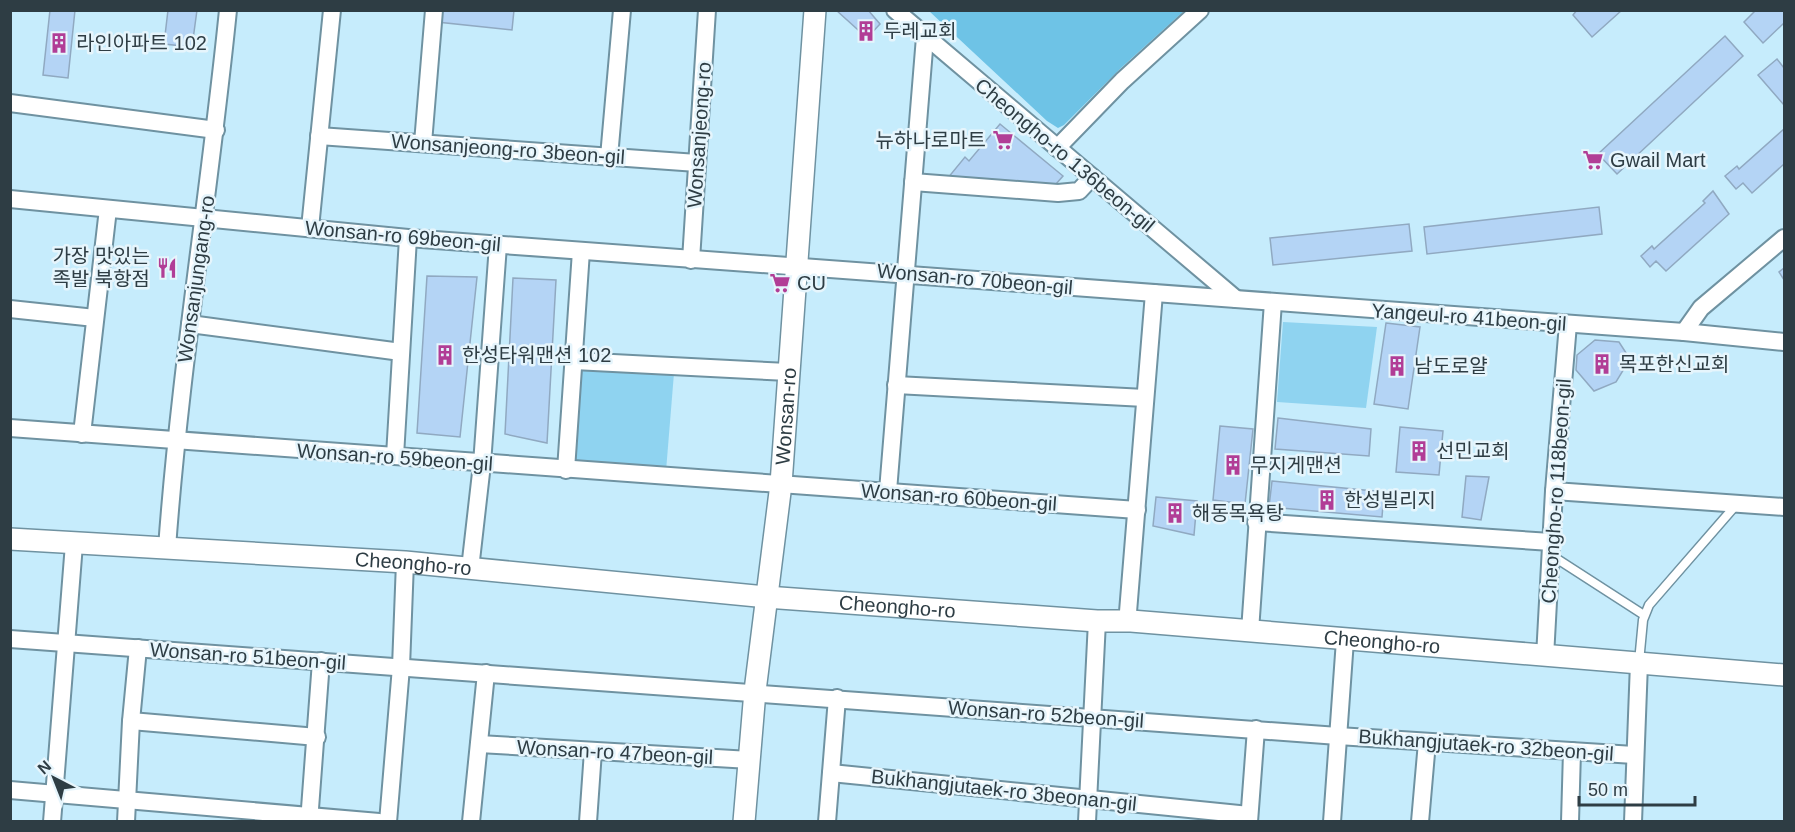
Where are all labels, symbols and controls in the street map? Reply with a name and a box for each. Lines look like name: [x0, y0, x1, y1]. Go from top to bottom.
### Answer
building icon: 두레교회: [854, 19, 878, 43]
place label: 두레교회: [883, 20, 957, 42]
building icon: 라인아파트 102: [47, 31, 71, 55]
place label: 라인아파트 102: [76, 32, 207, 54]
street label: Wonsanjeong-ro: [683, 61, 715, 209]
street label: Cheongho-ro 136beon-gil: [971, 74, 1159, 236]
supermarket icon: 뉴하나로마트: [991, 128, 1015, 152]
place label: 뉴하나로마트: [876, 129, 986, 151]
street label: Wonsanjeong-ro 3beon-gil: [390, 130, 626, 168]
supermarket icon: Gwail Mart: [1581, 148, 1605, 172]
place label: Gwail Mart: [1610, 149, 1706, 171]
street label: Wonsanjungang-ro: [173, 194, 219, 364]
street label: Wonsan-ro 69beon-gil: [304, 216, 502, 256]
place label: 가장 맛있는 족발 북항점: [52, 245, 150, 290]
restaurant icon: 가장 맛있는 족발 북항점: [155, 256, 179, 280]
street label: Wonsan-ro 70beon-gil: [876, 259, 1074, 299]
supermarket icon: CU: [768, 271, 792, 295]
place label: CU: [797, 272, 826, 294]
street label: Yangeul-ro 41beon-gil: [1371, 299, 1567, 335]
building icon: 한성타워맨션 102: [433, 343, 457, 367]
place label: 한성타워맨션 102: [462, 344, 611, 366]
building icon: 목포한신교회: [1590, 352, 1614, 376]
place label: 목포한신교회: [1619, 353, 1729, 375]
building icon: 남도로얄: [1385, 354, 1409, 378]
place label: 남도로얄: [1414, 355, 1488, 377]
street label: Wonsan-ro: [771, 367, 800, 466]
street label: Cheongho-ro 118beon-gil: [1537, 378, 1575, 604]
street label: Wonsan-ro 59beon-gil: [296, 439, 494, 475]
building icon: 선민교회: [1407, 439, 1431, 463]
place label: 선민교회: [1436, 440, 1510, 462]
building icon: 무지게맨션: [1221, 453, 1245, 477]
place label: 무지게맨션: [1250, 454, 1342, 476]
street label: Wonsan-ro 60beon-gil: [860, 479, 1058, 515]
building icon: 한성빌리지: [1315, 488, 1339, 512]
place label: 한성빌리지: [1344, 489, 1436, 511]
building icon: 해동목욕탕: [1163, 501, 1187, 525]
place label: 해동목욕탕: [1192, 502, 1284, 524]
street label: Cheongho-ro: [354, 548, 472, 579]
street label: Cheongho-ro: [838, 591, 956, 622]
street label: Cheongho-ro: [1323, 626, 1441, 658]
street label: Wonsan-ro 51beon-gil: [149, 638, 347, 674]
street label: Wonsan-ro 52beon-gil: [947, 696, 1145, 732]
street label: Bukhangjutaek-ro 32beon-gil: [1358, 725, 1614, 765]
street label: Wonsan-ro 47beon-gil: [516, 736, 714, 768]
north arrow: [24, 748, 84, 808]
text: N: [34, 757, 54, 777]
street label: Bukhangjutaek-ro 3beonan-gil: [870, 765, 1138, 815]
scale bar: [1579, 769, 1694, 807]
text: 50 m: [1588, 780, 1628, 800]

